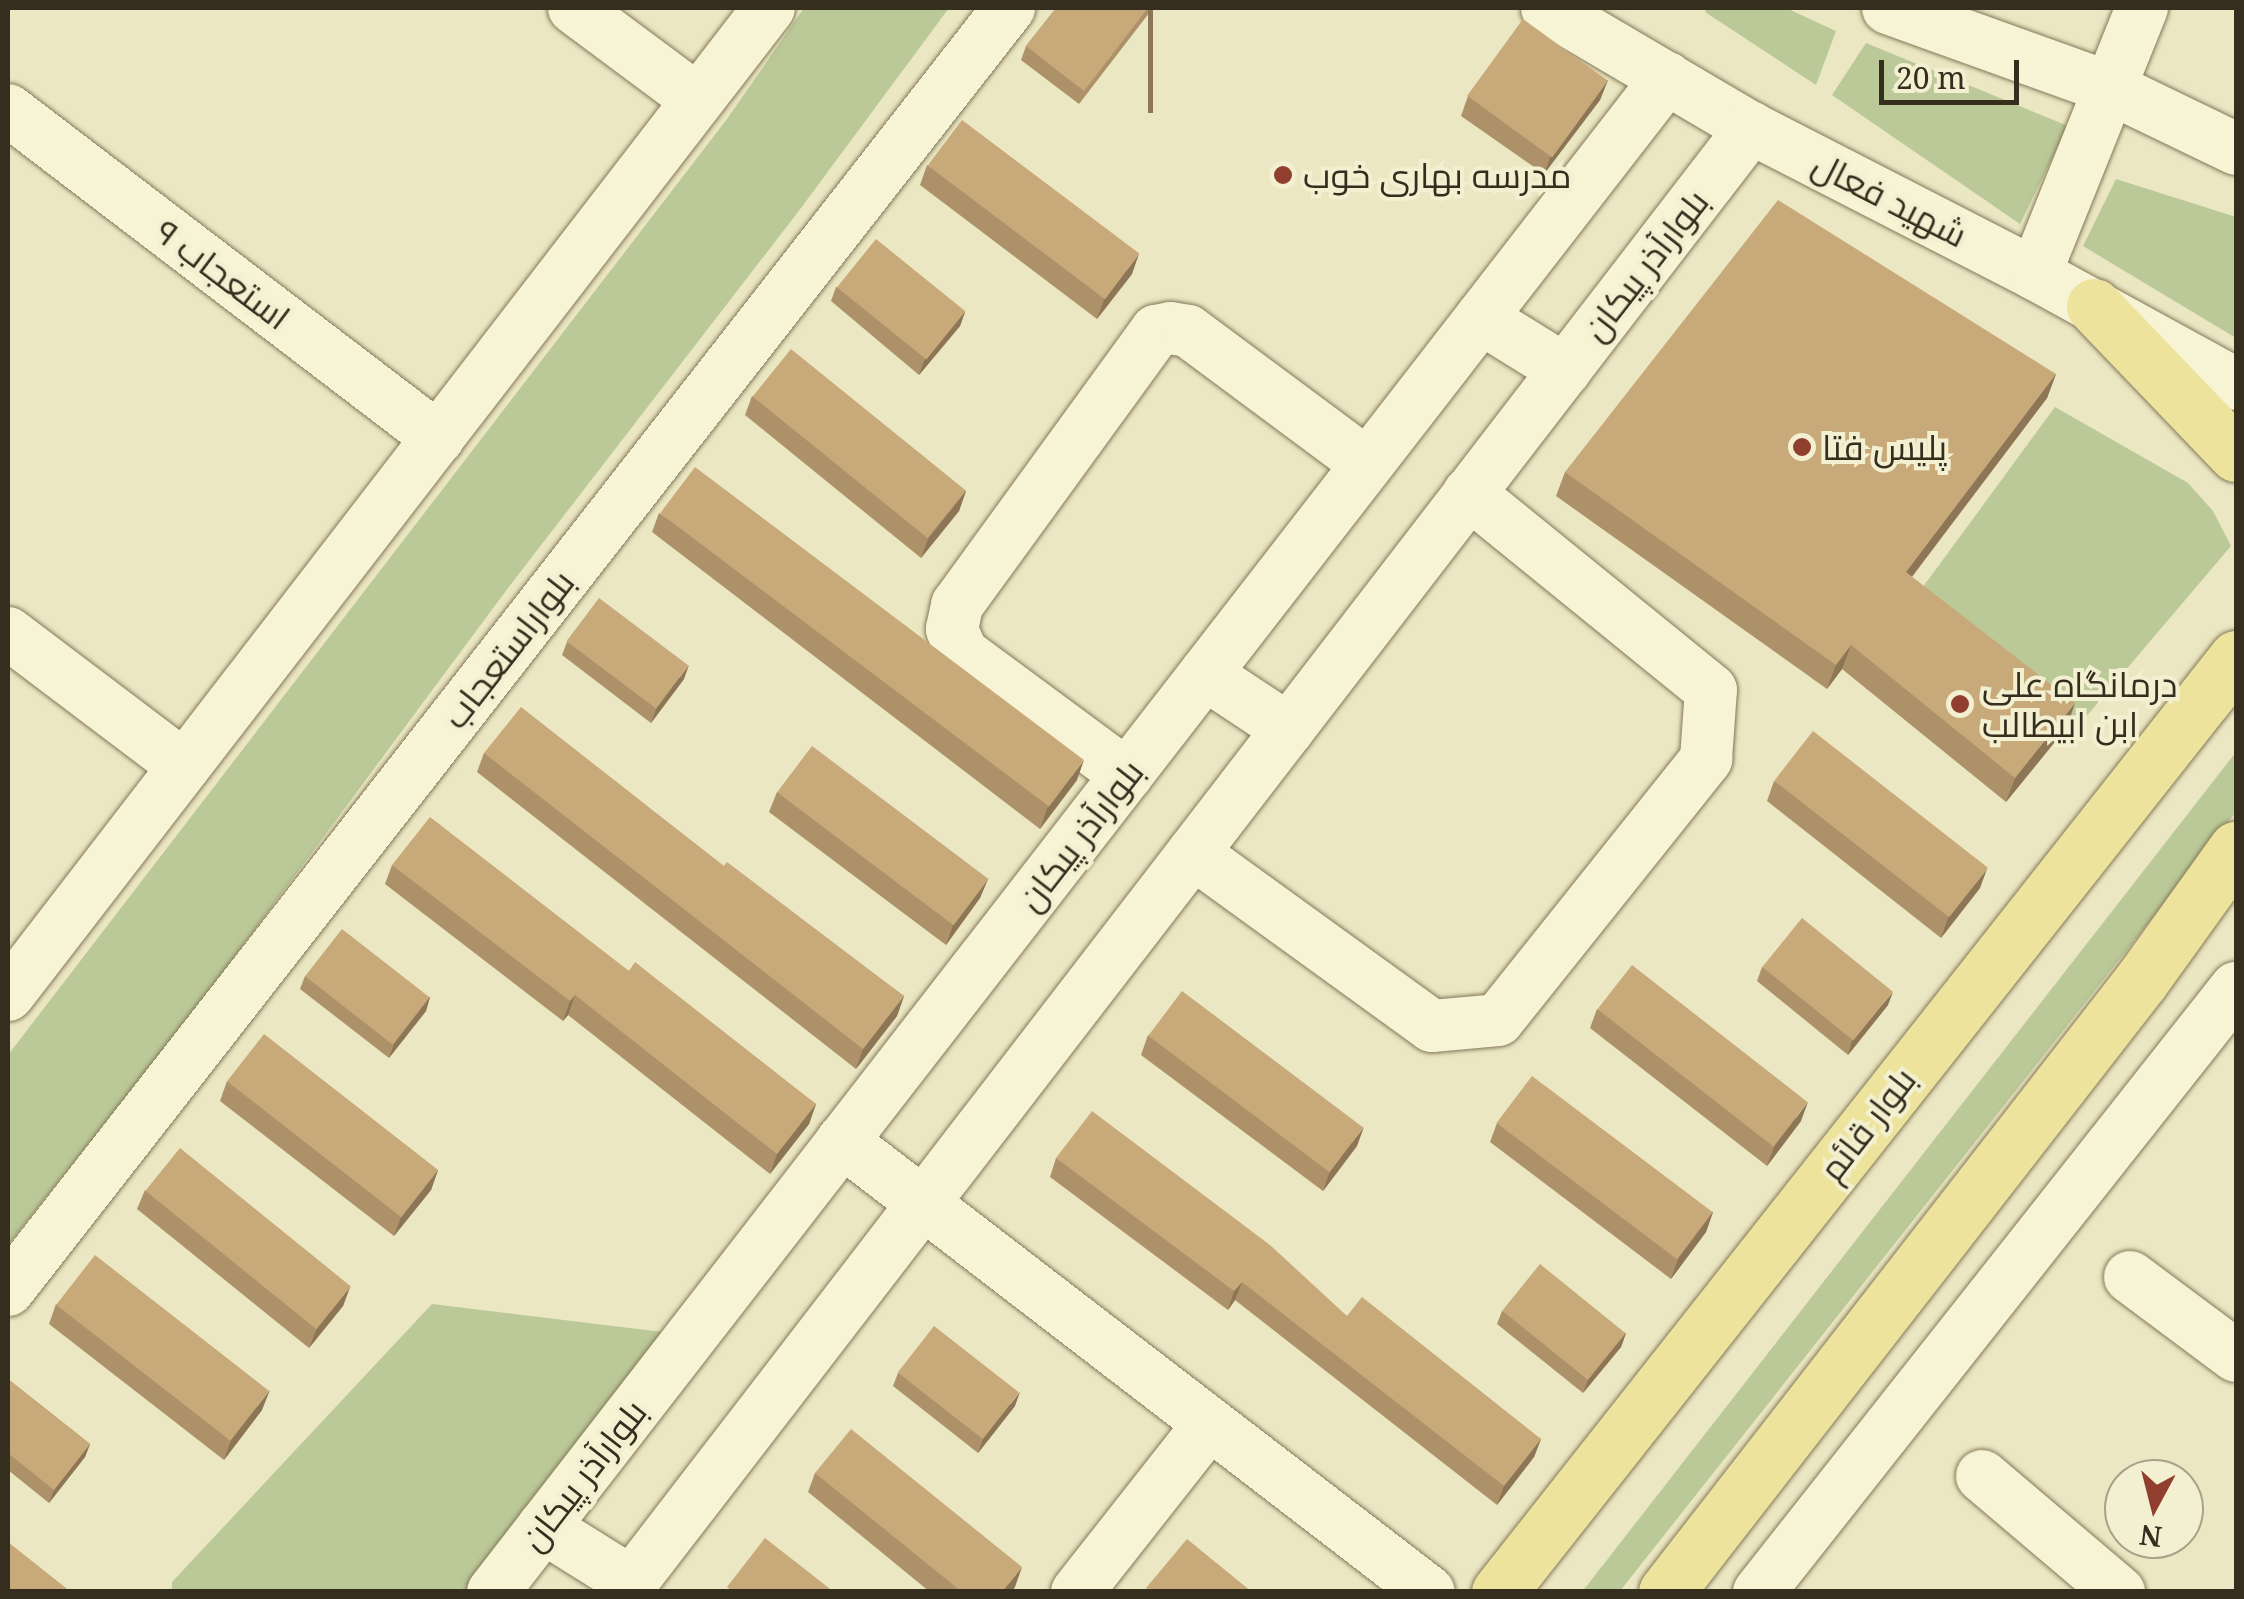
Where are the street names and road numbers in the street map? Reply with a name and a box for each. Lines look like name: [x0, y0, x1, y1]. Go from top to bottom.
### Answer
street label: شهید فعال: [1806, 142, 1974, 256]
street label: بلوارآذر پیکان: [1573, 181, 1717, 349]
street label: استعجاب ۹: [148, 210, 298, 338]
street label: بلواراستعجاب: [433, 562, 583, 736]
street label: بلوارآذر پیکان: [1008, 751, 1152, 919]
street label: بلوار قائم: [1810, 1059, 1924, 1189]
street label: بلوارآذر پیکان: [511, 1391, 655, 1559]

